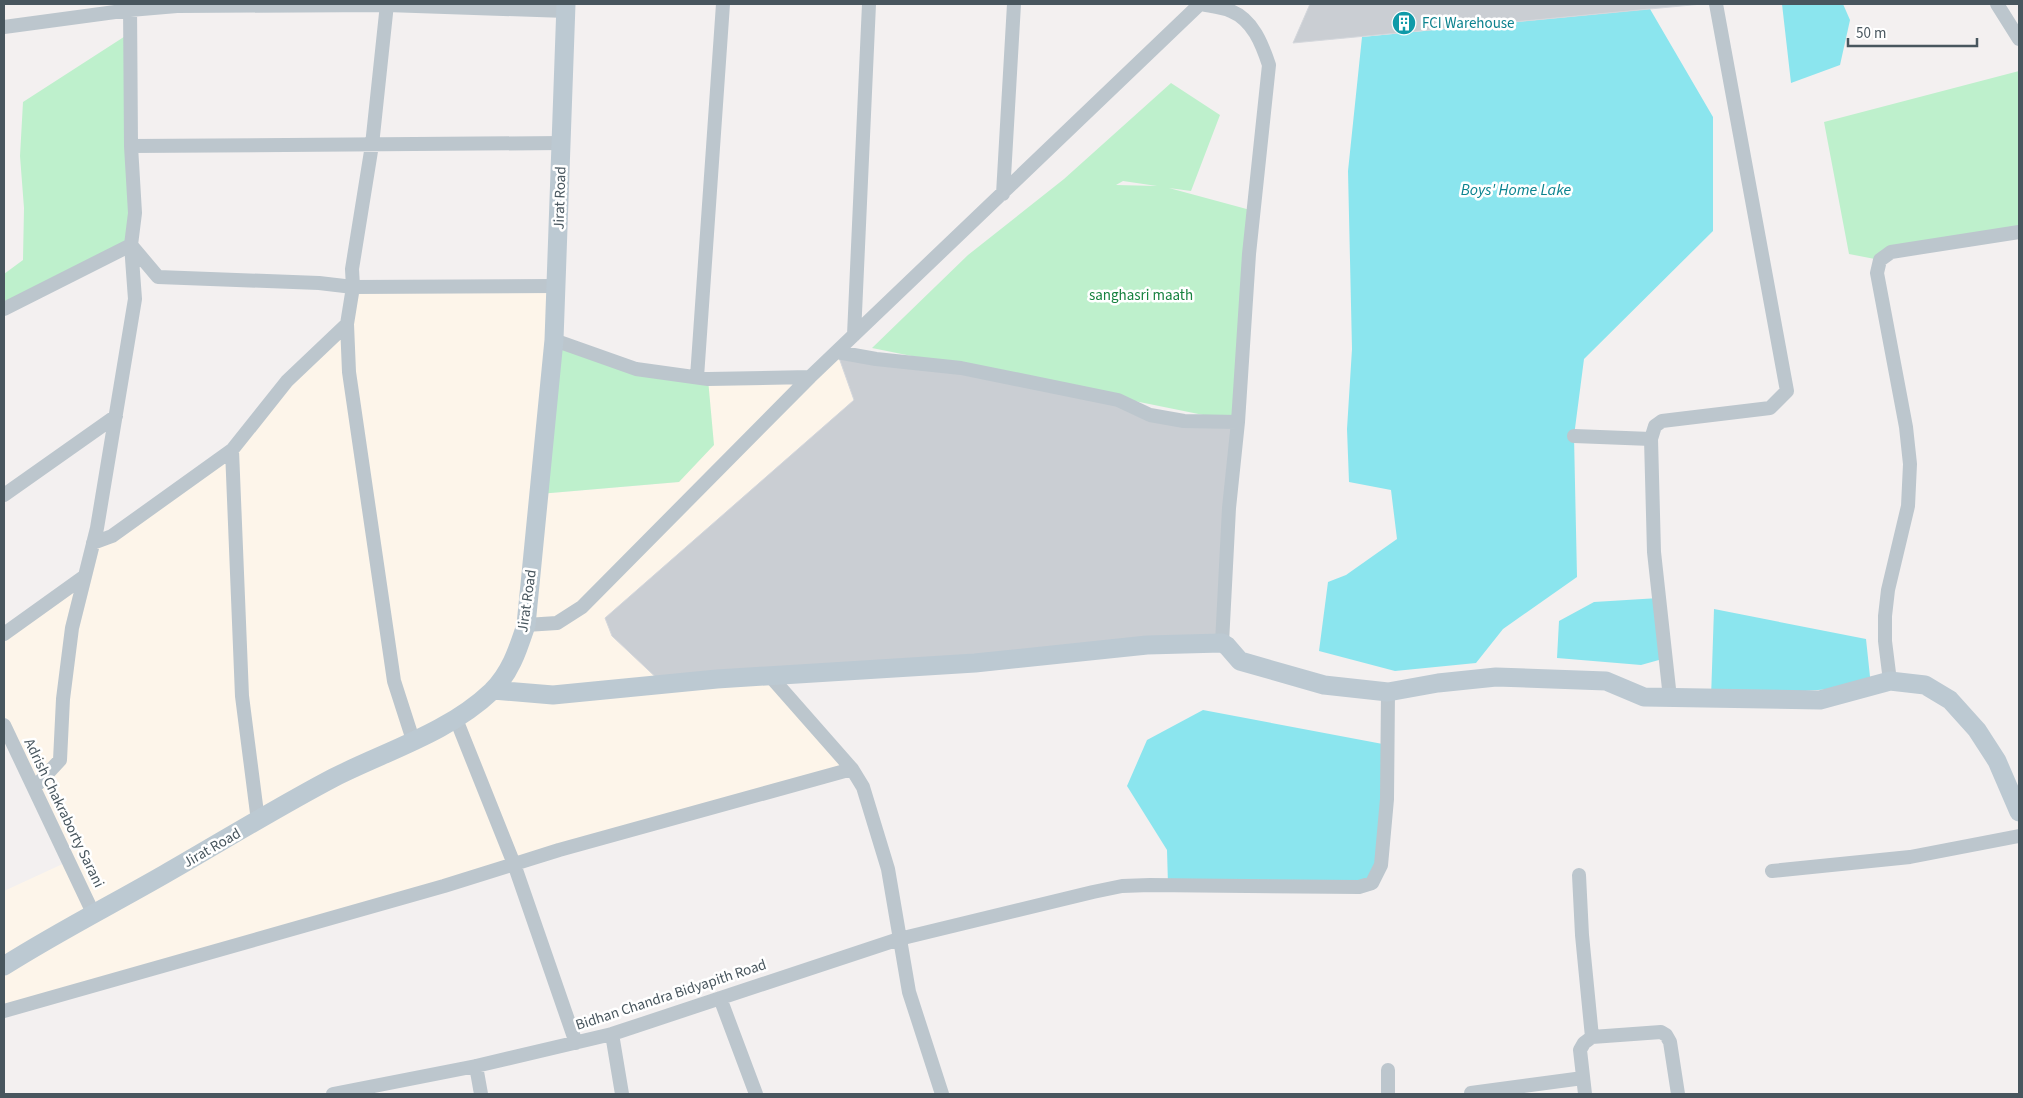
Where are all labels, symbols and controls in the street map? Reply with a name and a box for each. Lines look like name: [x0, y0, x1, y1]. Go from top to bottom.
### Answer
building icon: FCI Warehouse: [1391, 10, 1417, 36]
place label: FCI Warehouse: [1422, 13, 1515, 34]
scale bar: [1848, 15, 1977, 47]
text: 50 m: [1856, 23, 1886, 44]
street label: Jirat Road: [548, 166, 572, 230]
water label: Boys' Home Lake: [1461, 179, 1572, 201]
park label: sanghasri maath: [1089, 285, 1193, 306]
street label: Jirat Road: [512, 568, 542, 634]
street label: Adrish Chakraborty Sarani: [19, 735, 109, 891]
street label: Jirat Road: [179, 823, 245, 873]
street label: Bidhan Chandra Bidyapith Road: [573, 954, 769, 1036]

